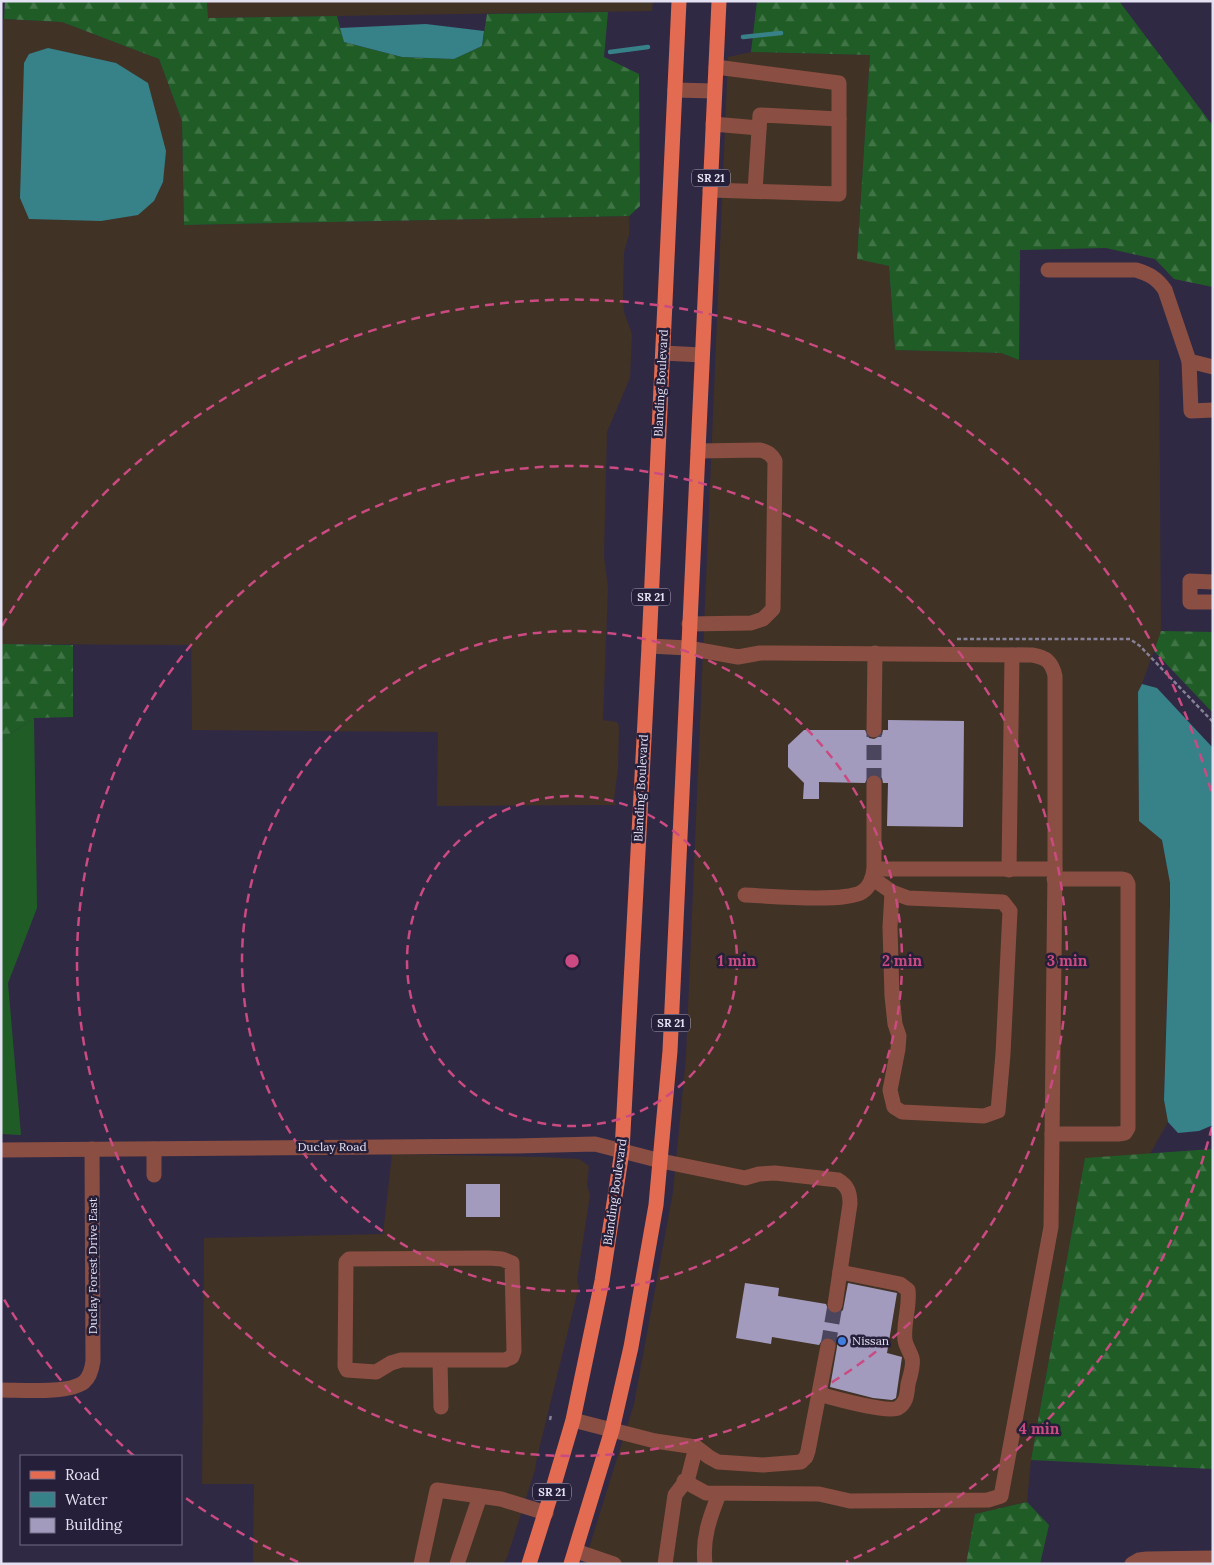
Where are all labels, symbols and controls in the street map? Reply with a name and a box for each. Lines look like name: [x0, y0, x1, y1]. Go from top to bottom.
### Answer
road number: SR 21: [692, 170, 730, 187]
street label: Blanding Boulevard: [650, 329, 671, 437]
road number: SR 21: [632, 588, 670, 606]
street label: Blanding Boulevard: [630, 734, 651, 842]
text: 1 min: [718, 951, 757, 970]
text: 2 min: [882, 951, 923, 970]
text: 3 min: [1047, 951, 1088, 970]
centre of rings: [563, 952, 581, 970]
road number: SR 21: [652, 1014, 690, 1032]
street label: Blanding Boulevard: [600, 1138, 629, 1246]
street label: Duclay Road: [297, 1139, 367, 1154]
street label: Duclay Forest Drive East: [85, 1197, 100, 1334]
place label: Nissan: [852, 1333, 889, 1348]
marker: Nissan: [836, 1335, 848, 1347]
text: 4 min: [1019, 1419, 1060, 1438]
legend: [20, 1455, 182, 1545]
text: Road: [65, 1465, 100, 1484]
road number: SR 21: [533, 1484, 571, 1500]
text: Water: [65, 1490, 108, 1509]
text: Building: [65, 1515, 123, 1534]

